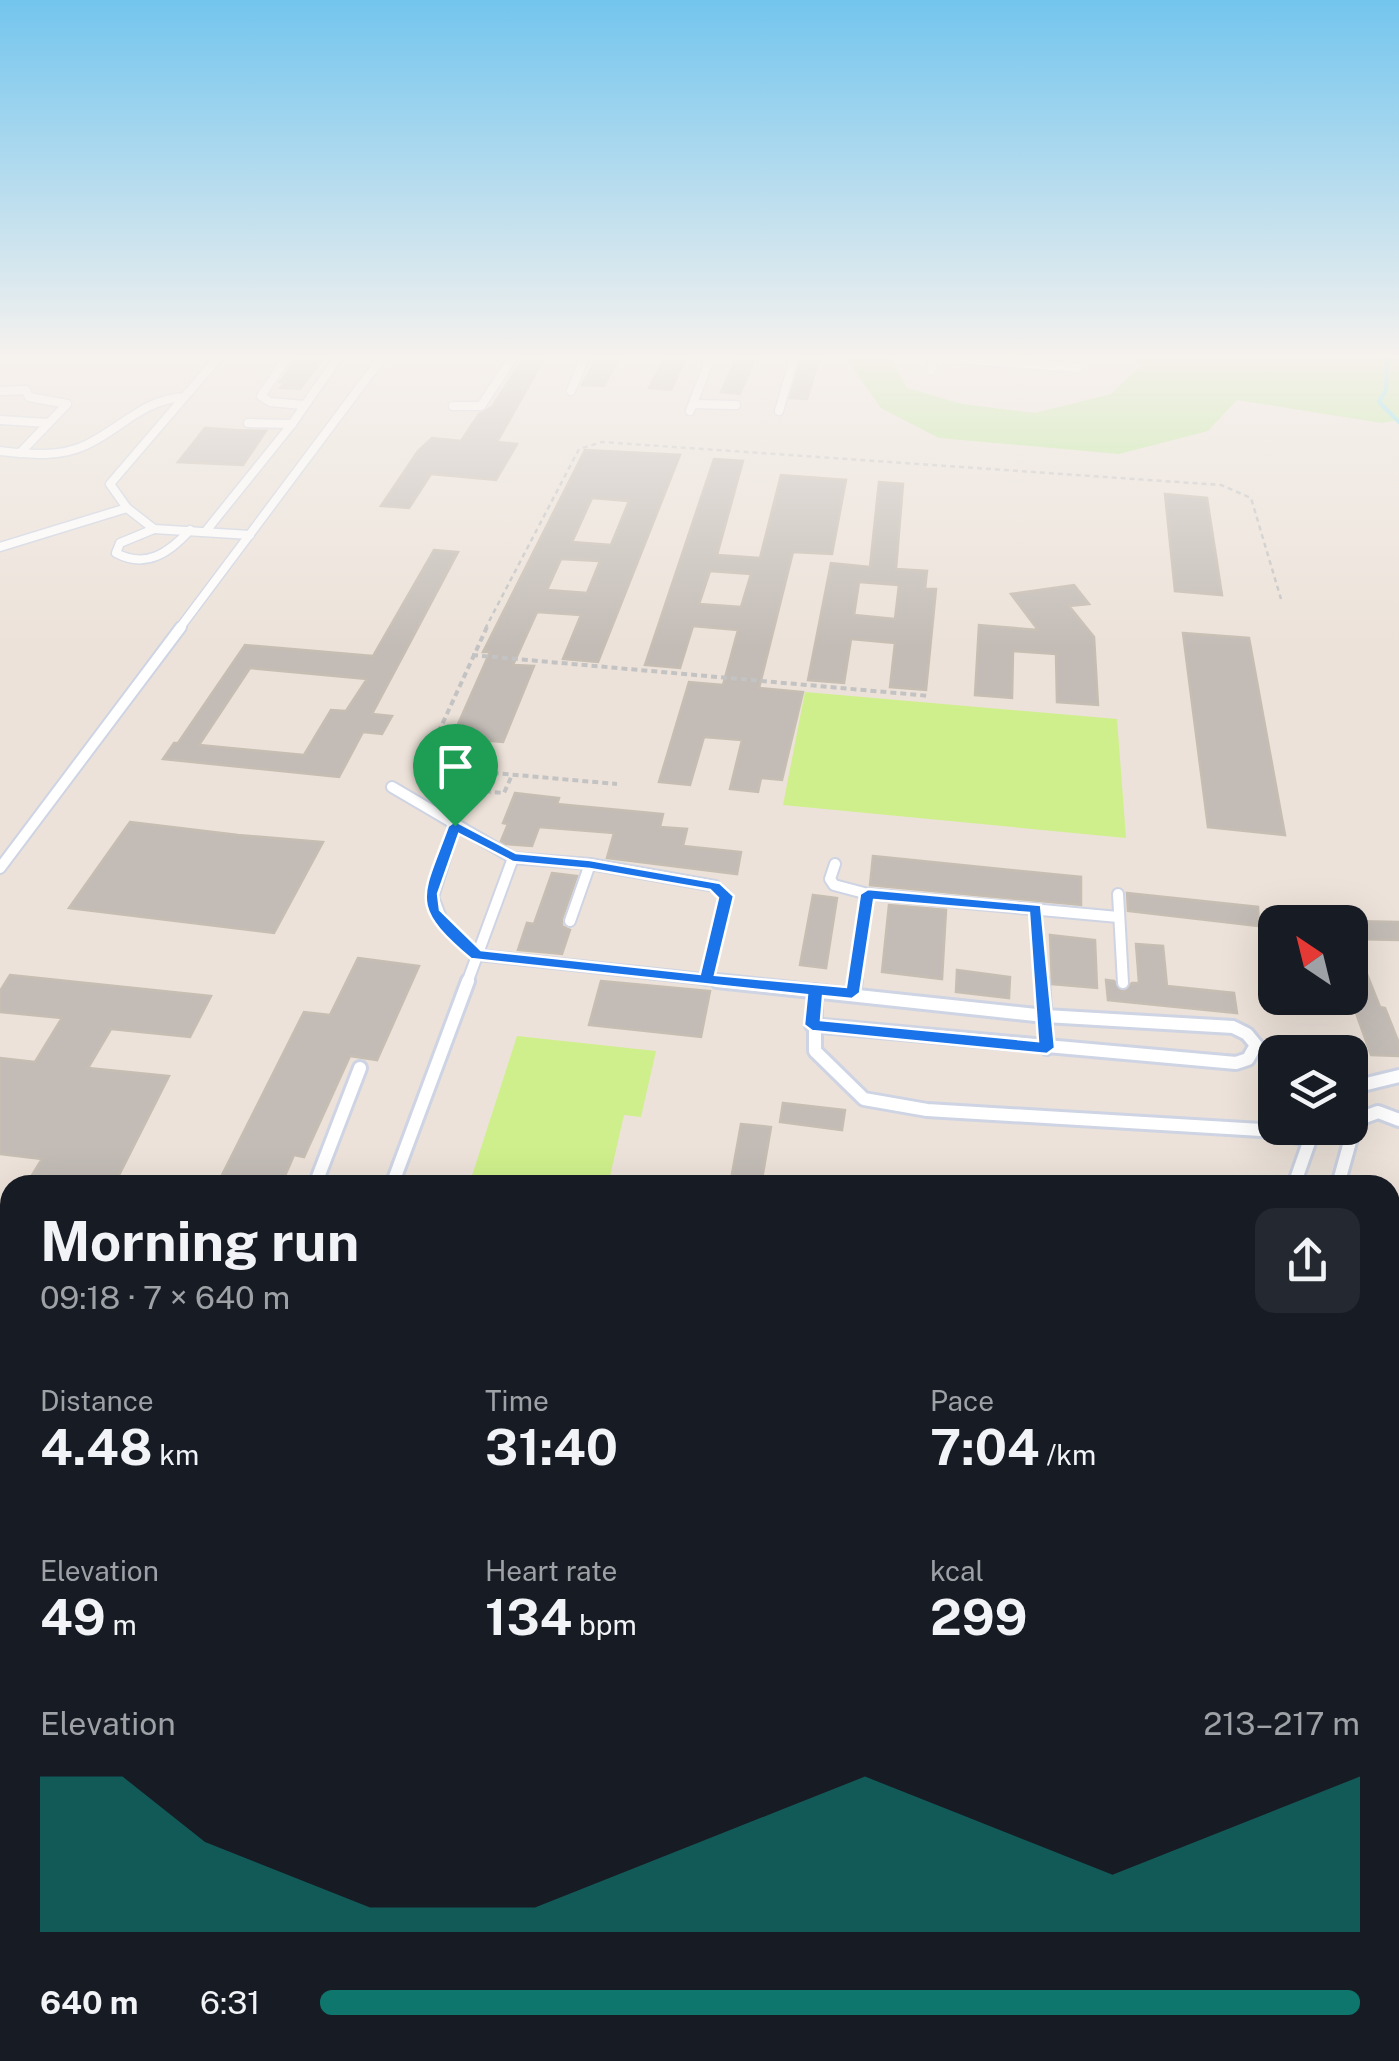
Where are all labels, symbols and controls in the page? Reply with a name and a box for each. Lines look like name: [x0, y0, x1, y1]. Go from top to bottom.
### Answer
pin: [413, 724, 498, 827]
icon: arrive: [428, 739, 483, 794]
north arrow: [1258, 905, 1368, 1015]
map controls: [1258, 905, 1368, 1145]
button: layers: [1258, 1035, 1368, 1145]
button: share: [1255, 1208, 1360, 1313]
text: Morning run: [40, 1209, 359, 1273]
text: 09:18 · 7 × 640 m: [40, 1279, 290, 1316]
text: Distance: [40, 1384, 154, 1417]
text: Time: [485, 1384, 549, 1417]
text: Pace: [930, 1384, 994, 1417]
text: 4.48: [40, 1417, 152, 1476]
text: 31:40: [485, 1417, 618, 1476]
text: 7:04: [930, 1417, 1040, 1476]
text: km: [152, 1438, 199, 1471]
text: /km: [1040, 1438, 1096, 1471]
text: Elevation: [40, 1554, 159, 1587]
text: Heart rate: [485, 1554, 617, 1587]
text: kcal: [930, 1554, 984, 1587]
text: 49: [40, 1587, 106, 1646]
text: 134: [485, 1587, 572, 1646]
text: 299: [930, 1587, 1028, 1646]
text: m: [106, 1608, 137, 1641]
text: bpm: [572, 1608, 637, 1641]
text: Elevation: [40, 1705, 176, 1742]
text: 213–217 m: [1203, 1705, 1360, 1742]
text: 640 m: [40, 1984, 139, 2021]
text: 6:31: [200, 1984, 260, 2021]

